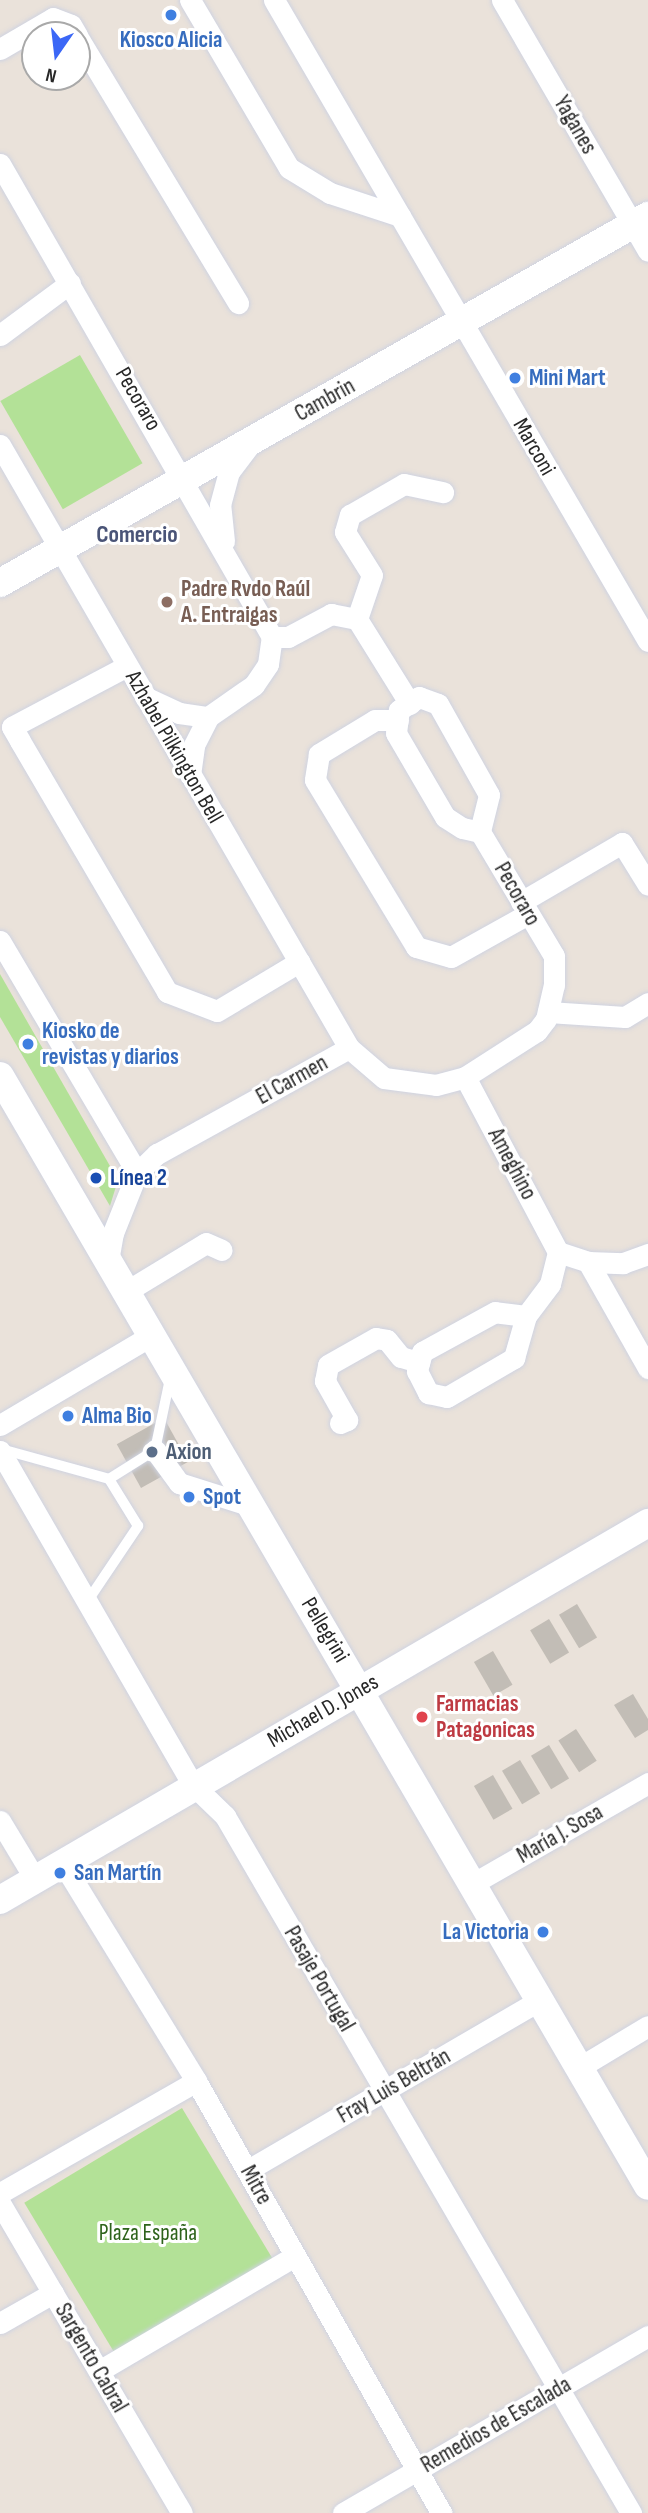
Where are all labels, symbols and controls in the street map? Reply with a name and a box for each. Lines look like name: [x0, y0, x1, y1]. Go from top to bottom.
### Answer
marker: Kiosco Alicia: [163, 7, 179, 23]
north arrow: [21, 21, 91, 91]
place label: Kiosco Alicia: [120, 26, 222, 54]
text: N: [44, 63, 59, 87]
street label: Yaganes: [547, 91, 603, 159]
street label: Pecoraro: [109, 362, 167, 436]
place label: Mini Mart: [529, 364, 606, 392]
marker: Mini Mart: [507, 370, 523, 386]
street label: Cambrin: [290, 372, 360, 428]
street label: Marconi: [507, 413, 561, 481]
district label: Comercio: [96, 521, 178, 549]
place label: Padre Rvdo Raúl A. Entraigas: [181, 575, 310, 629]
marker: Padre Rvdo Raúl A. Entraigas: [159, 594, 175, 610]
street label: Azhabel Pilkington Bell: [119, 666, 229, 828]
street label: Pecoraro: [488, 857, 546, 931]
place label: Kiosko de revistas y diarios: [42, 1017, 179, 1071]
marker: Kiosko de revistas y diarios: [20, 1036, 36, 1052]
street label: El Carmen: [251, 1049, 333, 1111]
street label: Ameghino: [482, 1124, 542, 1204]
place label: Línea 2: [110, 1164, 167, 1192]
marker: Línea 2: [88, 1170, 104, 1186]
place label: Alma Bio: [82, 1402, 152, 1430]
marker: Alma Bio: [60, 1408, 76, 1424]
place label: Axion: [166, 1438, 212, 1466]
marker: Axion: [144, 1444, 160, 1460]
place label: Spot: [203, 1483, 241, 1511]
marker: Spot: [181, 1489, 197, 1505]
street label: Pellegrini: [295, 1592, 355, 1668]
street label: Michael D. Jones: [263, 1668, 383, 1754]
place label: Farmacias Patagonicas: [436, 1690, 535, 1744]
marker: Farmacias Patagonicas: [414, 1709, 430, 1725]
street label: María J. Sosa: [512, 1798, 608, 1870]
place label: San Martín: [74, 1859, 162, 1887]
marker: San Martín: [52, 1865, 68, 1881]
place label: La Victoria: [443, 1918, 529, 1946]
street label: Pasaje Portugal: [278, 1921, 360, 2037]
marker: La Victoria: [535, 1924, 551, 1940]
street label: Fray Luis Beltrán: [332, 2043, 456, 2129]
street label: Mitre: [234, 2161, 278, 2209]
park label: Plaza España: [99, 2219, 197, 2247]
street label: Sargento Cabral: [49, 2298, 133, 2418]
street label: Remedios de Escalada: [416, 2371, 576, 2479]

